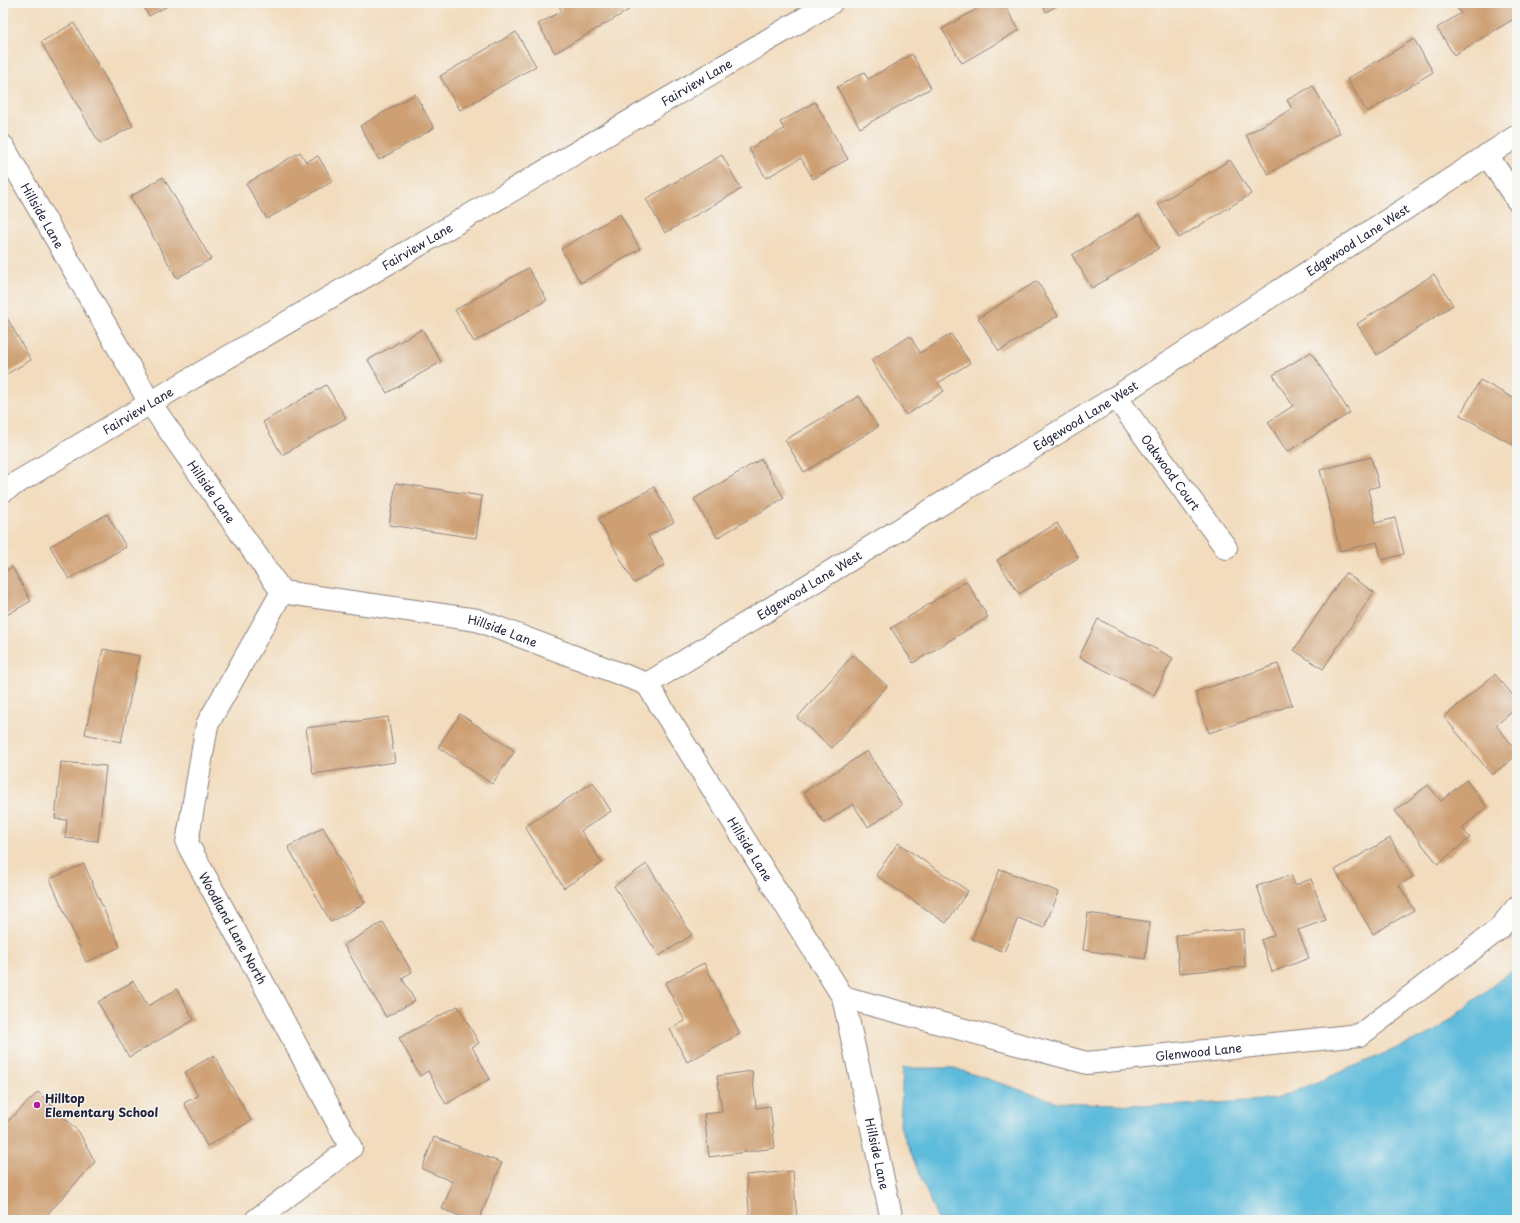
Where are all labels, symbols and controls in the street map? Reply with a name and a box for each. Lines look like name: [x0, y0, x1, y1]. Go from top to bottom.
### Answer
street label: Fairview Lane: [657, 54, 736, 110]
street label: Hillside Lane: [17, 179, 69, 252]
street label: Edgewood Lane West: [1302, 199, 1413, 280]
street label: Fairview Lane: [378, 218, 456, 274]
street label: Edgewood Lane West: [1030, 376, 1141, 455]
street label: Fairview Lane: [99, 382, 177, 439]
street label: Oakwood Court: [1137, 430, 1205, 514]
street label: Hillside Lane: [184, 456, 240, 527]
street label: Edgewood Lane West: [753, 546, 865, 624]
street label: Hillside Lane: [467, 610, 540, 651]
street label: Hillside Lane: [723, 813, 778, 885]
street label: Woodland Lane North: [195, 869, 271, 987]
street label: Glenwood Lane: [1154, 1038, 1243, 1065]
place label: Hilltop Elementary School: [45, 1089, 158, 1121]
marker: Hilltop Elementary School: [32, 1100, 42, 1110]
street label: Hillside Lane: [861, 1116, 894, 1192]

